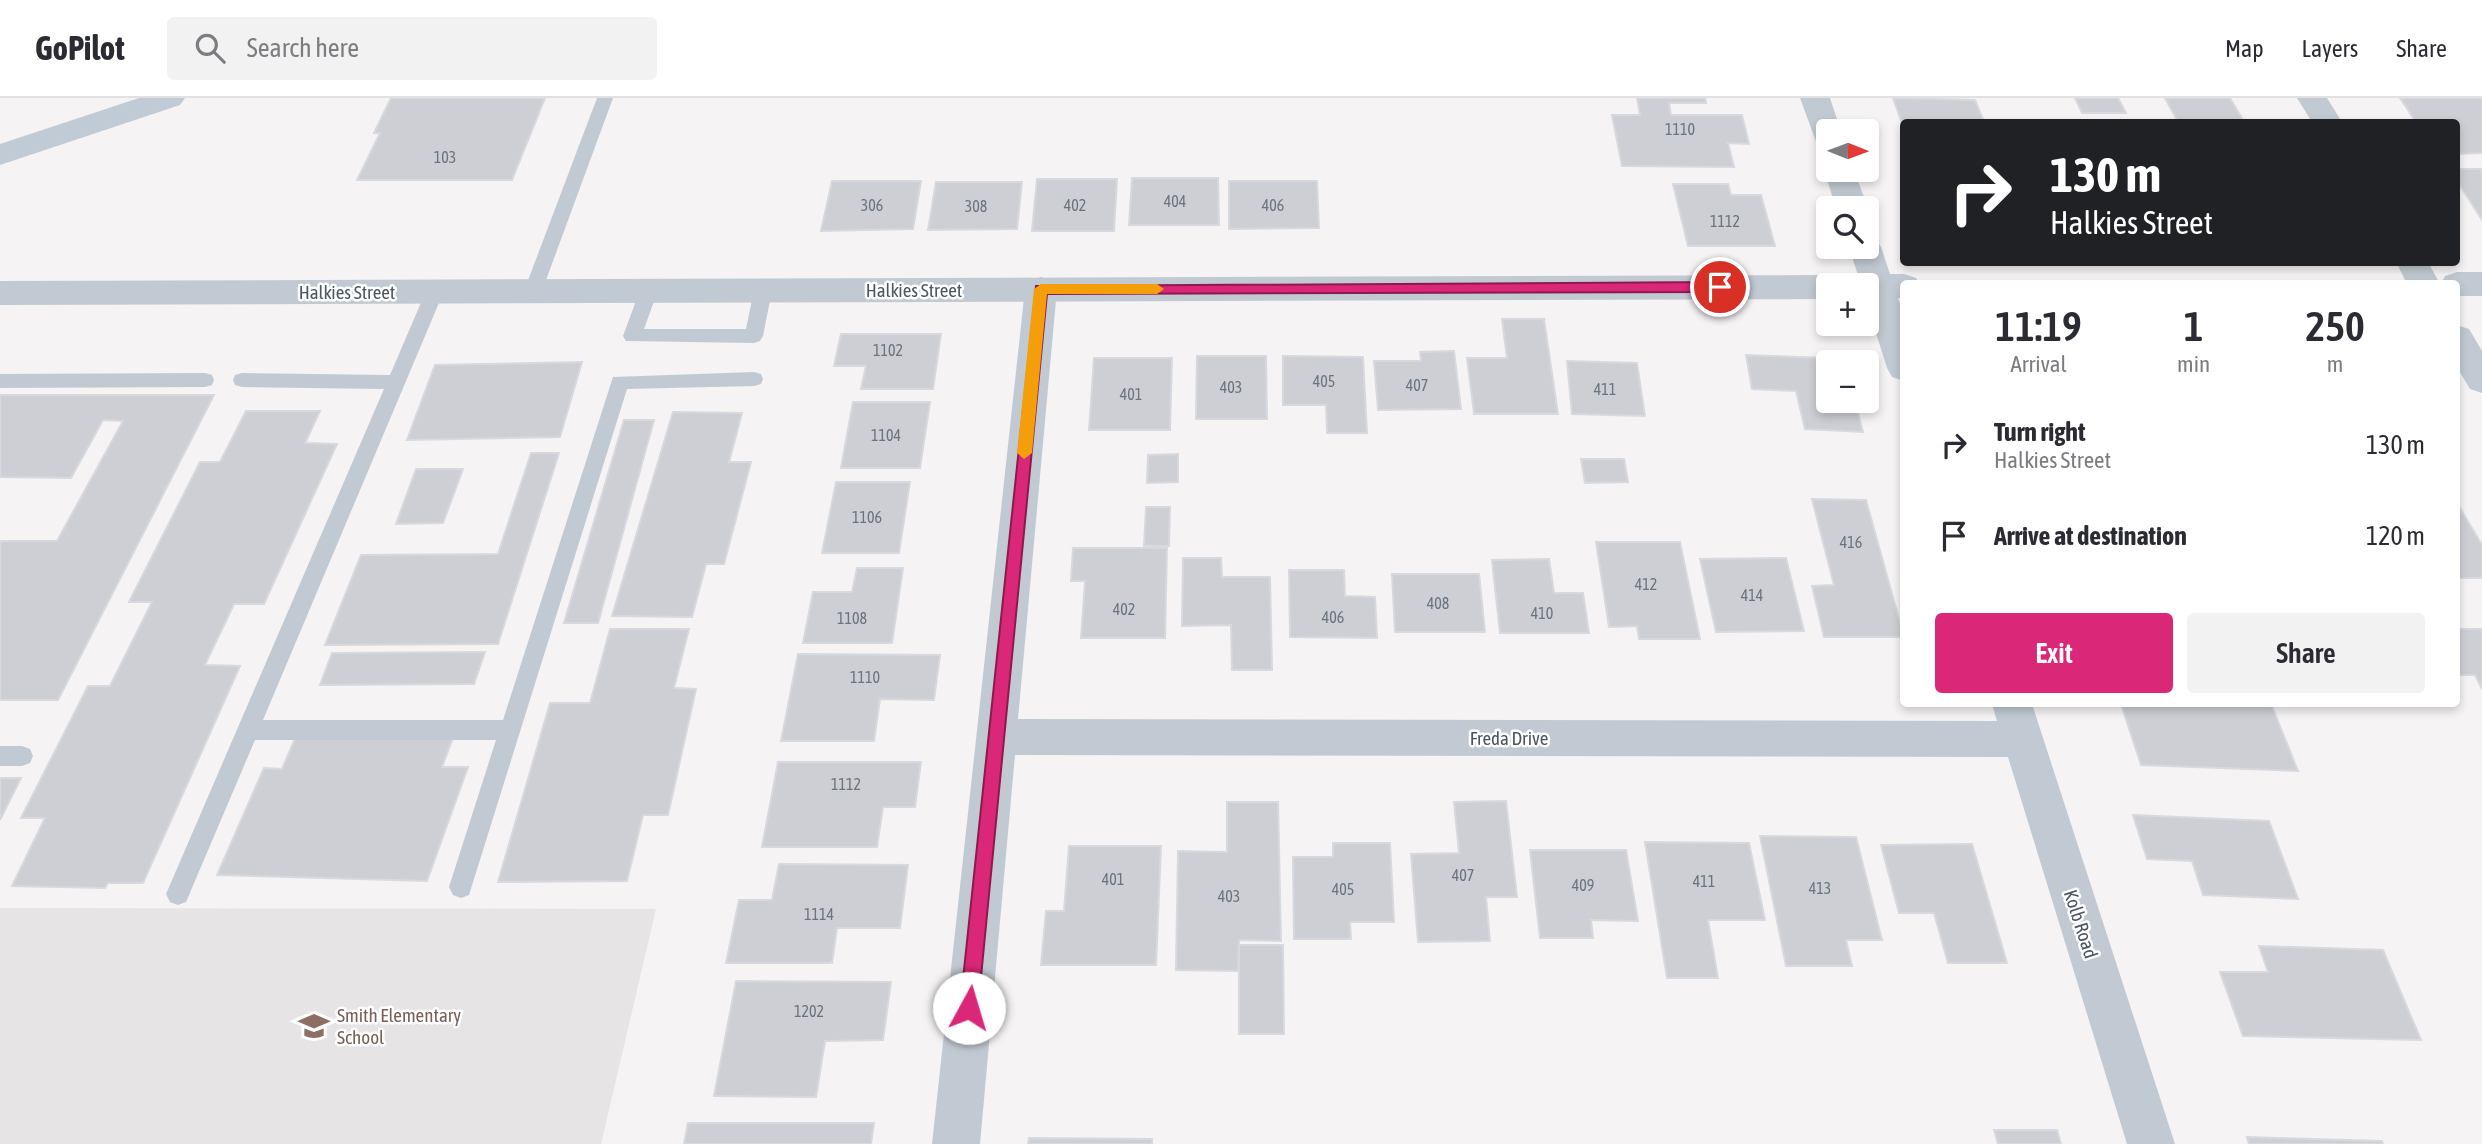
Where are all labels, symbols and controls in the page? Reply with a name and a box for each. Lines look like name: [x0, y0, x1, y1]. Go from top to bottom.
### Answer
search box: [167, 17, 657, 80]
text: GoPilot: [35, 29, 125, 67]
icon: search: [191, 29, 229, 67]
text: Search here: [247, 33, 359, 63]
text: Map: [2225, 35, 2264, 62]
text: Layers: [2302, 35, 2358, 62]
text: Share: [2396, 35, 2447, 62]
north arrow: [1816, 119, 1880, 182]
map controls: [1816, 119, 1879, 413]
house number: 1110: [1665, 120, 1695, 138]
text: 130 m: [2050, 146, 2161, 202]
icon: right: [1935, 147, 2026, 238]
house number: 103: [434, 148, 456, 166]
house number: 404: [1164, 192, 1186, 210]
house number: 306: [861, 196, 883, 214]
house number: 402: [1064, 196, 1086, 214]
house number: 406: [1262, 196, 1284, 214]
button: search: [1816, 196, 1879, 259]
house number: 308: [965, 197, 987, 215]
text: Halkies Street: [2050, 204, 2213, 241]
house number: 1112: [1710, 212, 1740, 230]
pin: [1690, 257, 1750, 317]
icon: arrive: [1701, 268, 1739, 306]
button: +: [1816, 273, 1879, 336]
street label: Halkies Street: [866, 279, 962, 301]
street label: Halkies Street: [299, 281, 395, 303]
text: 11:19: [1995, 302, 2082, 350]
text: 1: [2184, 302, 2203, 350]
text: 250: [2305, 302, 2365, 350]
house number: 1102: [873, 341, 903, 359]
button: −: [1816, 350, 1879, 413]
text: Arrival: [2010, 351, 2067, 377]
text: min: [2177, 351, 2210, 377]
text: m: [2327, 351, 2343, 377]
house number: 405: [1313, 372, 1335, 390]
house number: 407: [1406, 376, 1428, 394]
house number: 403: [1220, 378, 1242, 396]
house number: 411: [1594, 380, 1616, 398]
house number: 401: [1120, 385, 1142, 403]
text: Turn right: [1994, 417, 2085, 447]
house number: 1104: [871, 426, 901, 444]
icon: right: [1935, 426, 1973, 464]
text: 130 m: [2366, 430, 2425, 460]
text: Halkies Street: [1994, 447, 2111, 473]
house number: 1106: [852, 508, 882, 526]
icon: arrive: [1935, 517, 1973, 555]
text: Arrive at destination: [1994, 521, 2187, 551]
text: 120 m: [2366, 521, 2425, 551]
house number: 416: [1840, 533, 1862, 551]
house number: 412: [1635, 575, 1657, 593]
house number: 414: [1741, 586, 1763, 604]
house number: 408: [1427, 594, 1449, 612]
house number: 402: [1113, 600, 1135, 618]
house number: 410: [1531, 604, 1553, 622]
house number: 406: [1322, 608, 1344, 626]
house number: 1108: [837, 609, 867, 627]
button: Exit: [1935, 613, 2173, 693]
button: Share: [2187, 613, 2425, 693]
house number: 1110: [850, 668, 880, 686]
street label: Freda Drive: [1470, 727, 1548, 749]
house number: 1112: [831, 775, 861, 793]
house number: 407: [1452, 866, 1474, 884]
house number: 401: [1102, 870, 1124, 888]
house number: 411: [1693, 872, 1715, 890]
house number: 409: [1572, 876, 1594, 894]
house number: 413: [1809, 879, 1831, 897]
house number: 405: [1332, 880, 1354, 898]
house number: 403: [1218, 887, 1240, 905]
street label: Kolb Road: [2060, 887, 2102, 961]
house number: 1114: [804, 905, 834, 923]
position arrow: [932, 971, 1006, 1045]
house number: 1202: [794, 1002, 824, 1020]
place label: Smith Elementary School: [337, 1004, 461, 1048]
school or university icon: Smith Elementary School: [297, 1009, 331, 1043]

